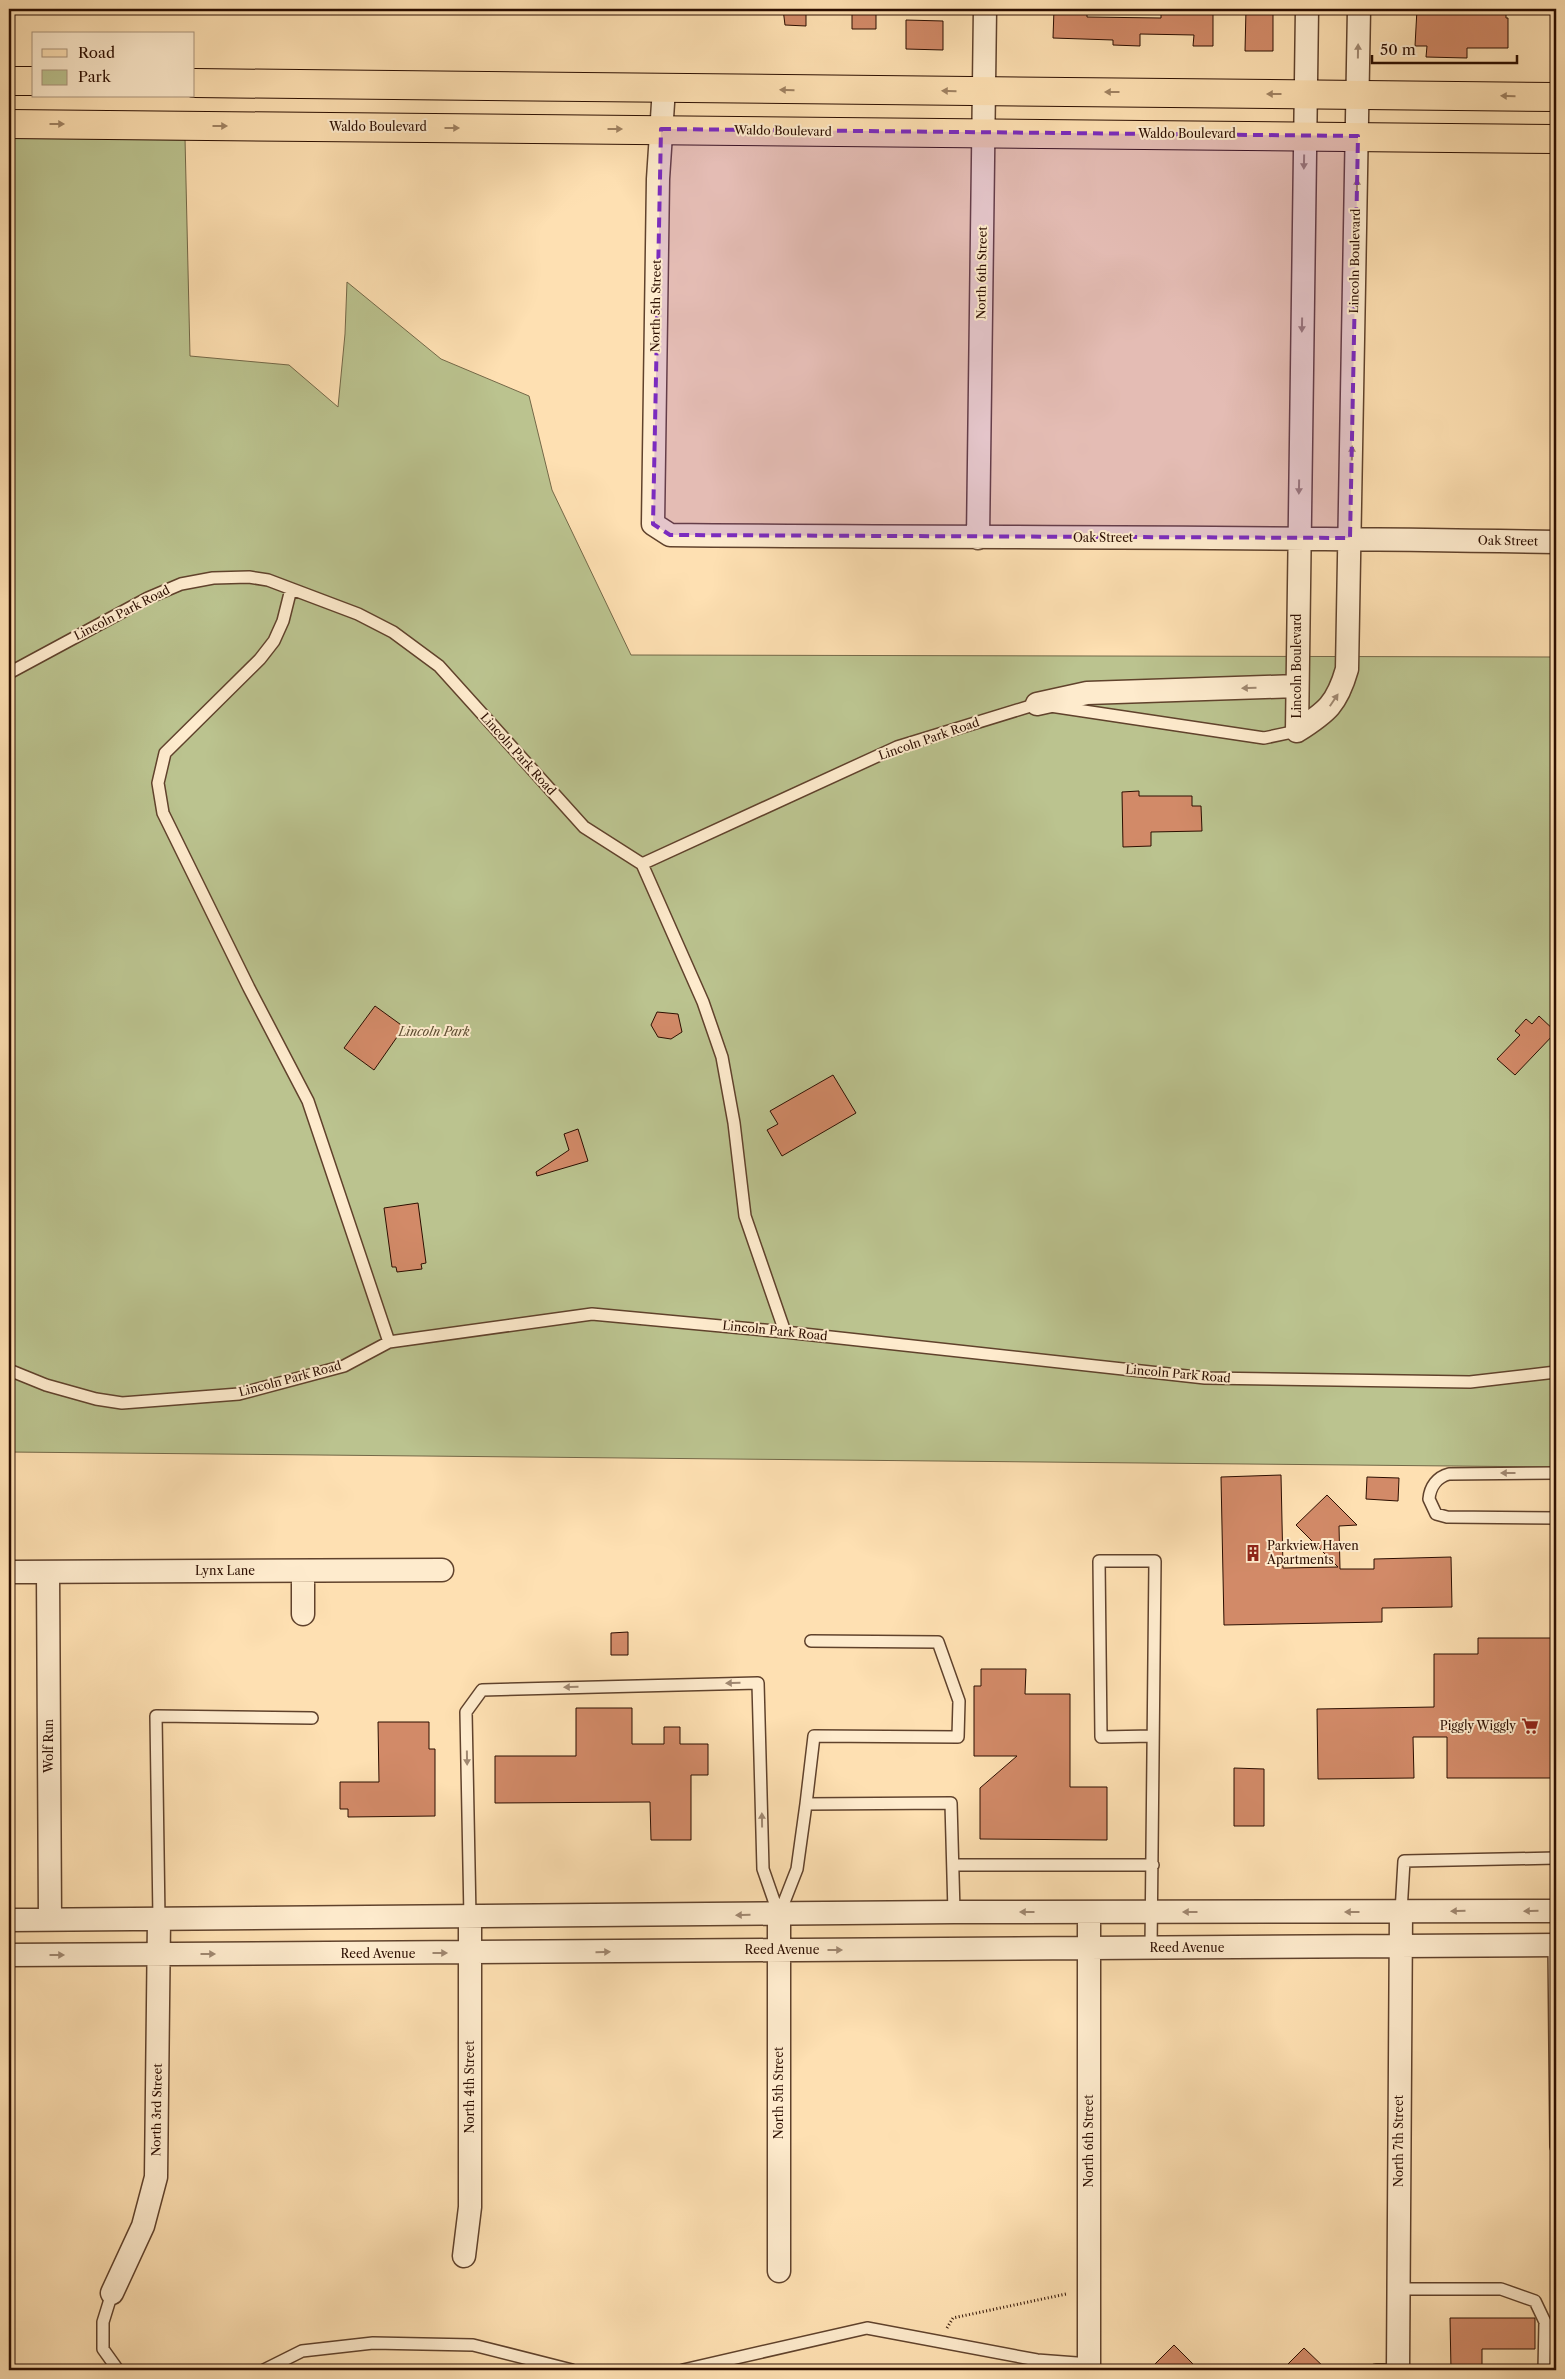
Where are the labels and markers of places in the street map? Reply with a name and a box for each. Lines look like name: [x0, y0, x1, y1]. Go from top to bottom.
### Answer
place label: Parkview Haven Apartments: [1266, 1538, 1359, 1567]
building icon: Parkview Haven Apartments: [1243, 1543, 1263, 1563]
supermarket icon: Piggly Wiggly: [1520, 1716, 1540, 1736]
place label: Piggly Wiggly: [1440, 1718, 1516, 1733]

